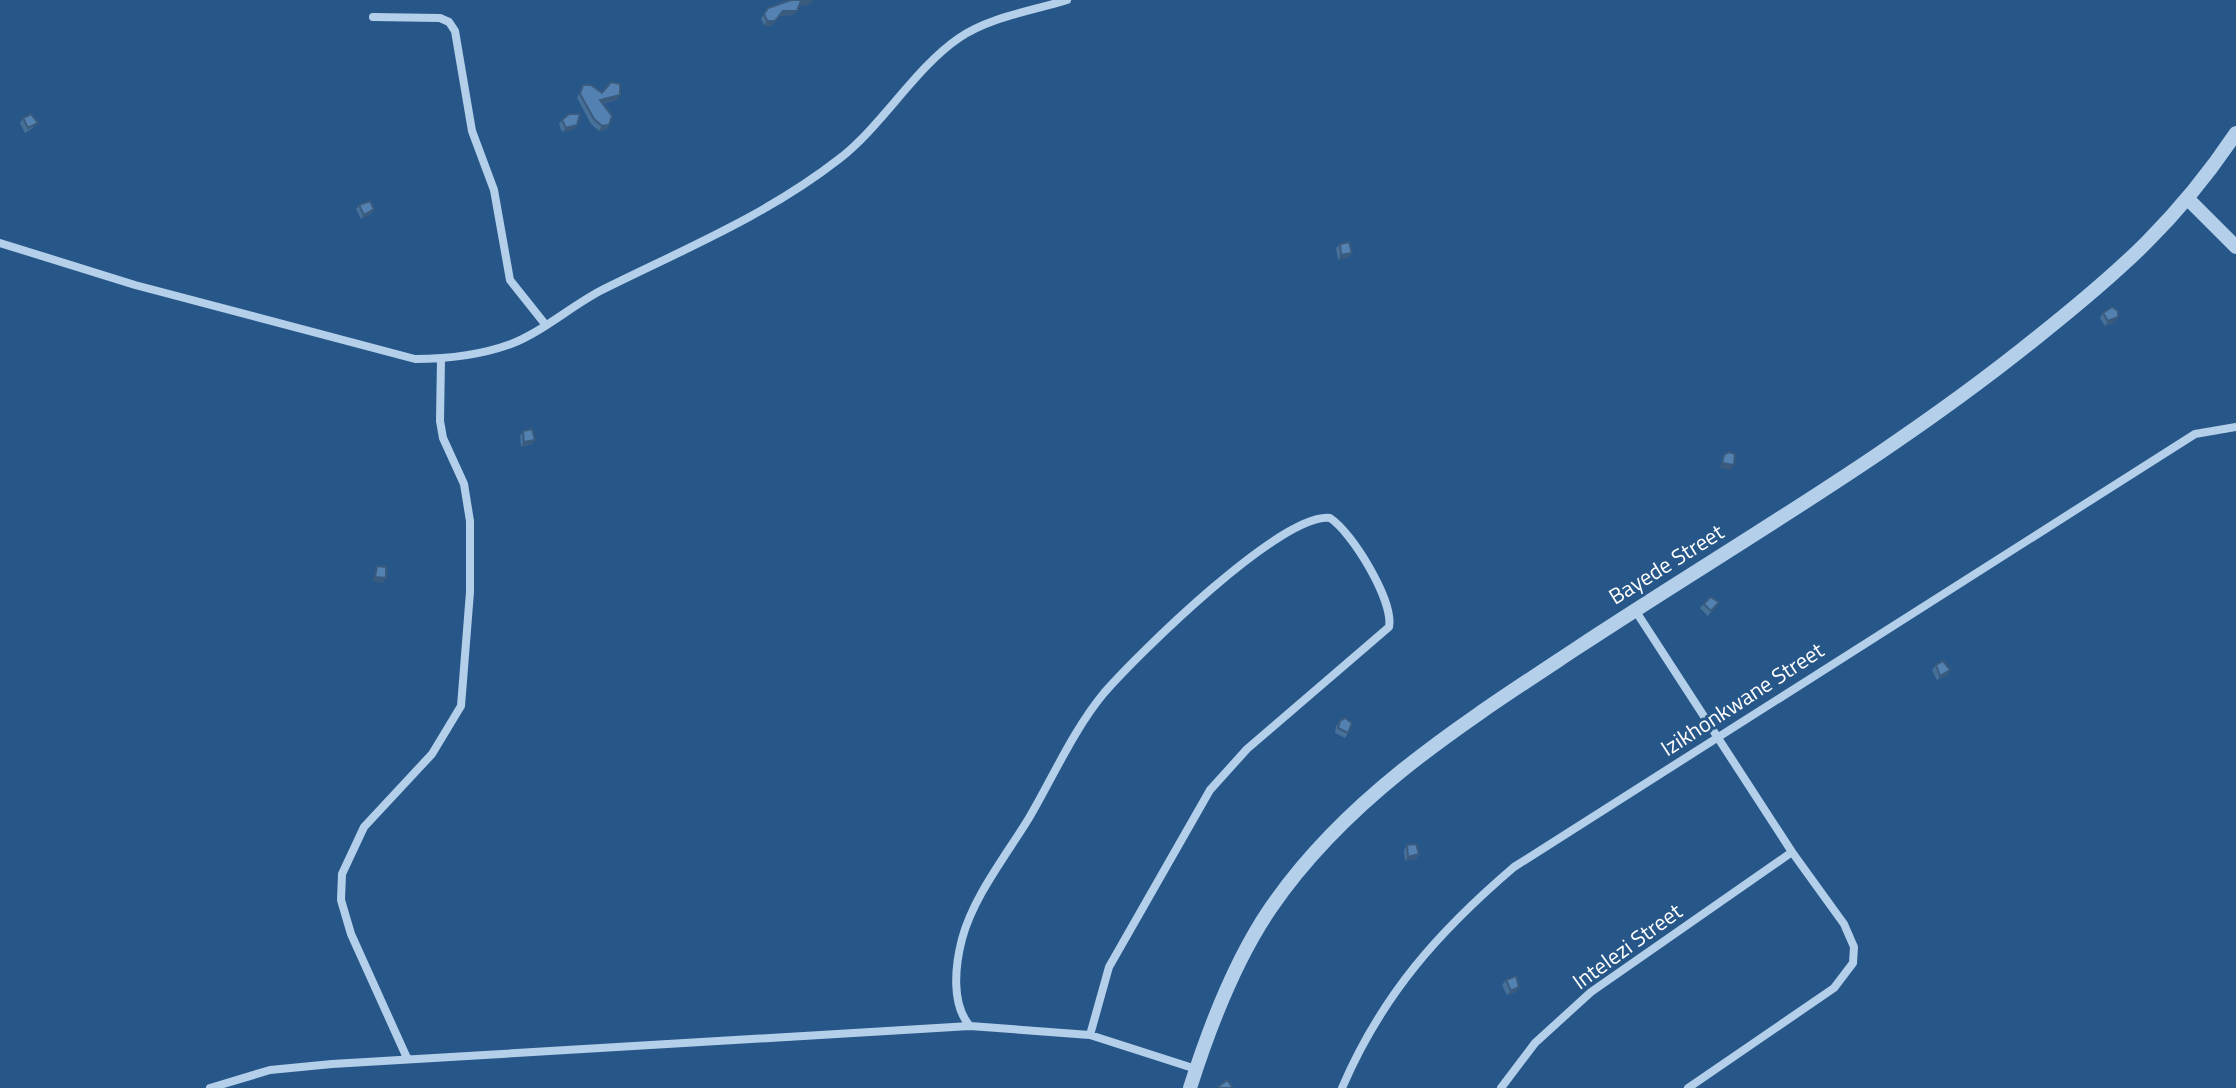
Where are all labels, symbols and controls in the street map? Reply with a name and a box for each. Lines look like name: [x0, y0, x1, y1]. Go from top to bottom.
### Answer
street label: Bayede Street: [1602, 515, 1730, 613]
street label: Izikhonkwane Street: [1654, 633, 1831, 765]
street label: Intelezi Street: [1565, 894, 1689, 998]

